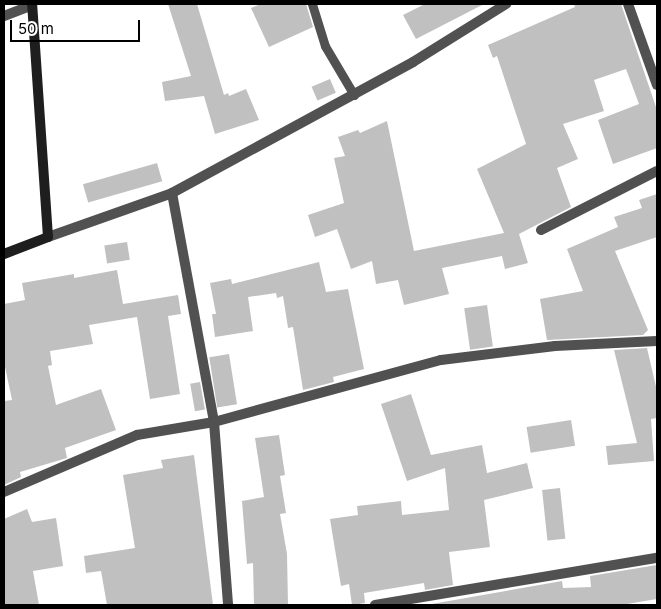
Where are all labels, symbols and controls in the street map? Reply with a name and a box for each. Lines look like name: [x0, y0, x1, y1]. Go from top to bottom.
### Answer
scale bar: [12, 10, 142, 42]
text: 50 m: [18, 19, 54, 38]

